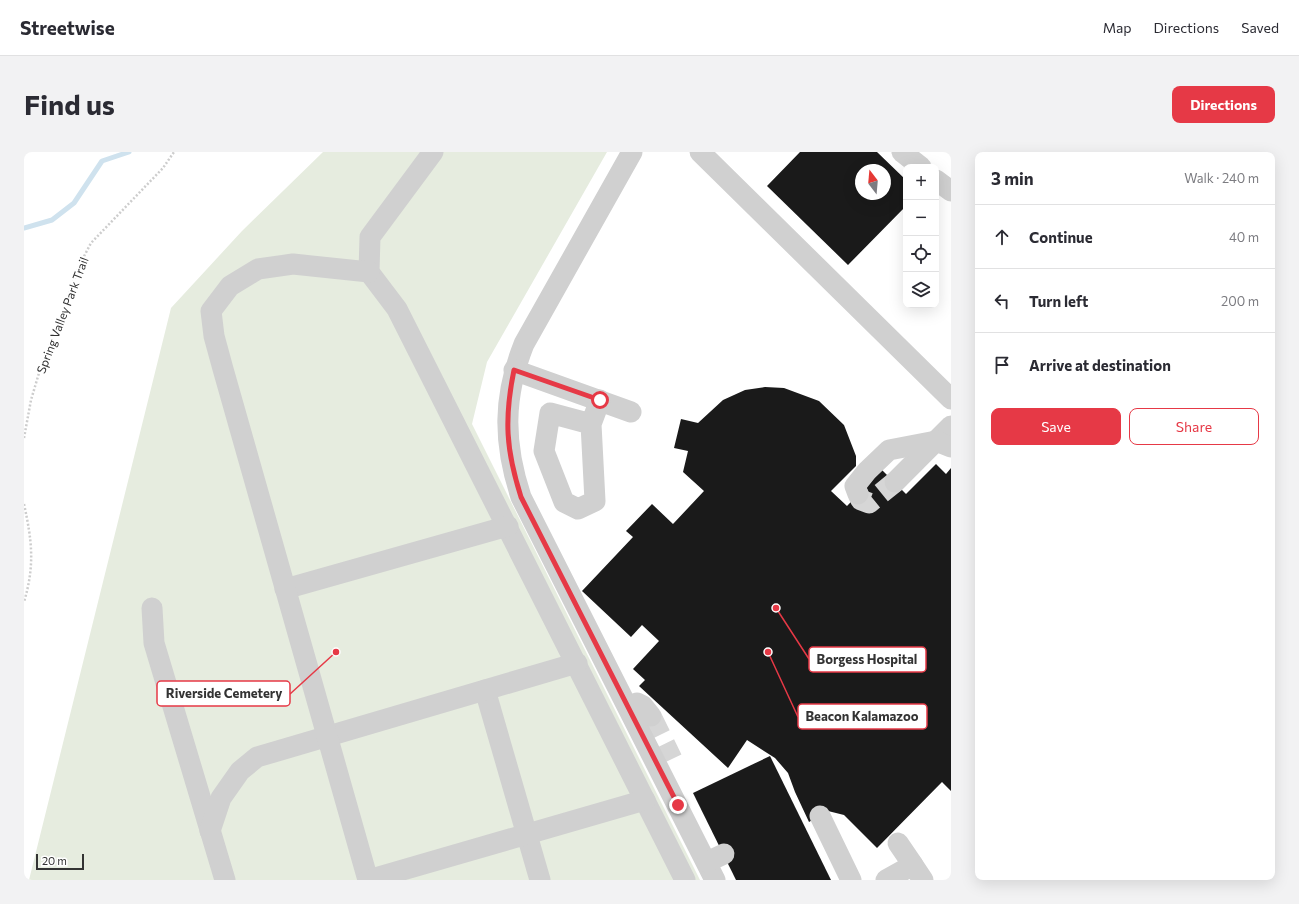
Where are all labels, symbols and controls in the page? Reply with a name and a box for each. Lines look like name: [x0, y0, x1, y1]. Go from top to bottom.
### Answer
text: Streetwise: [20, 16, 115, 39]
text: Map: [1103, 19, 1132, 36]
text: Directions: [1154, 19, 1219, 36]
text: Saved: [1241, 19, 1279, 36]
button: Directions: [1172, 86, 1275, 123]
text: Find us: [24, 87, 115, 121]
north arrow: [855, 164, 891, 200]
map controls: [903, 164, 939, 308]
button: +: [903, 164, 939, 200]
text: 3 min: [991, 168, 1034, 189]
text: Walk · 240 m: [1184, 170, 1259, 186]
button: −: [903, 200, 939, 236]
icon: ahead: [991, 226, 1013, 248]
text: Continue: [1029, 228, 1093, 246]
text: 40 m: [1229, 229, 1259, 245]
button: locate: [903, 236, 939, 272]
street label: Spring Valley Park Trail: [33, 255, 91, 375]
button: layers: [903, 272, 939, 308]
icon: left: [991, 290, 1013, 312]
text: Turn left: [1029, 292, 1088, 310]
text: 200 m: [1221, 293, 1259, 309]
icon: arrive: [991, 354, 1013, 376]
text: Arrive at destination: [1029, 356, 1171, 374]
route start: [591, 391, 609, 409]
button: Save: [991, 408, 1121, 445]
button: Share: [1129, 408, 1259, 445]
callout: Borgess Hospital: [809, 647, 926, 672]
text: Borgess Hospital: [817, 651, 917, 667]
callout: Riverside Cemetery: [157, 681, 290, 706]
text: Riverside Cemetery: [166, 685, 282, 701]
callout: Beacon Kalamazoo: [798, 704, 927, 729]
text: Beacon Kalamazoo: [805, 708, 919, 724]
route end: [669, 796, 687, 814]
scale bar: [36, 852, 84, 871]
text: 20 m: [42, 854, 67, 867]

